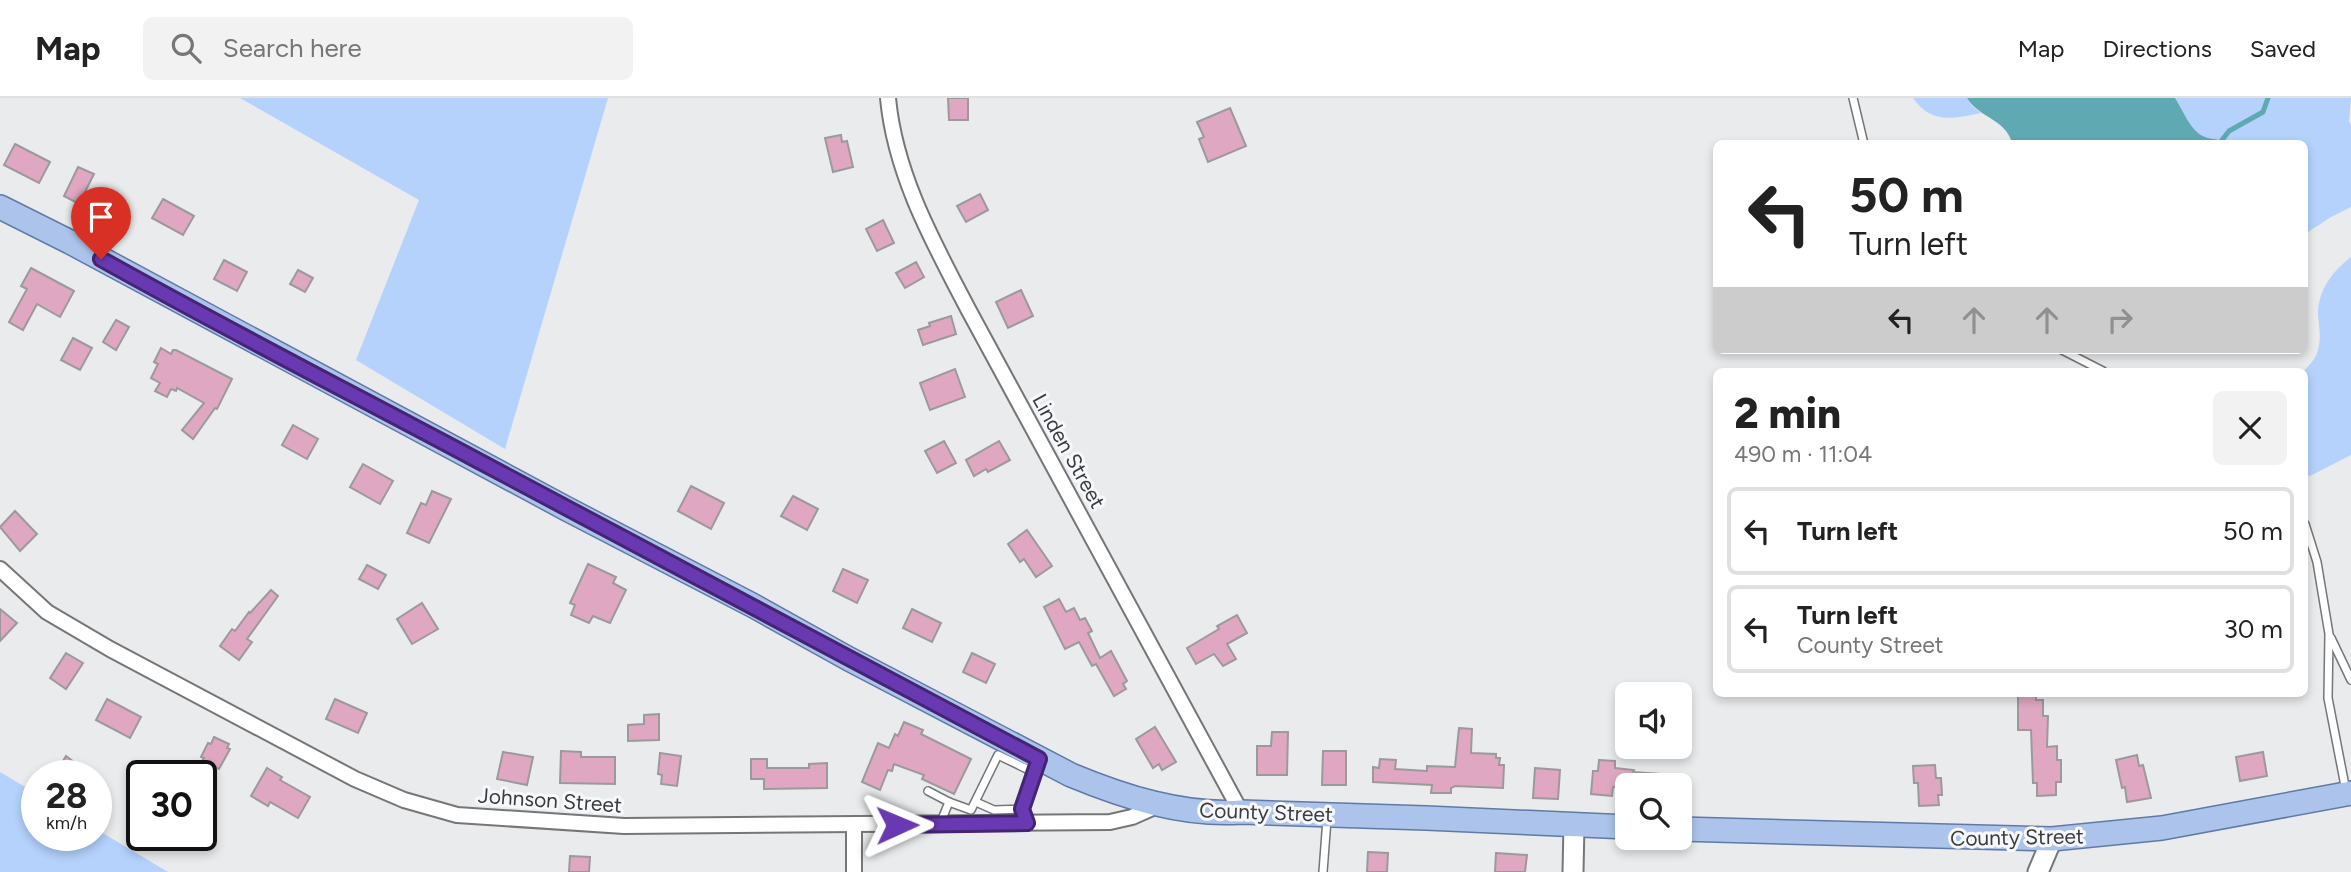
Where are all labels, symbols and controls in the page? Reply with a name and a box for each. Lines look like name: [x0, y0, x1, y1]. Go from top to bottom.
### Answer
search box: [143, 17, 633, 80]
text: Map: [35, 29, 101, 68]
icon: search: [167, 29, 205, 67]
text: Search here: [223, 32, 362, 64]
text: Map: [2018, 34, 2064, 63]
text: Directions: [2102, 34, 2212, 63]
text: Saved: [2250, 34, 2316, 63]
text: 50 m: [1849, 165, 1964, 224]
icon: left: [1734, 168, 1825, 259]
pin: [71, 187, 131, 259]
icon: arrive: [82, 198, 120, 236]
text: Turn left: [1849, 225, 1968, 263]
icon: left: [1882, 301, 1920, 339]
icon: ahead: [1955, 301, 1993, 339]
icon: ahead: [2028, 301, 2066, 339]
icon: right: [2101, 301, 2139, 339]
text: 2 min: [1734, 388, 1841, 439]
street label: Linden Street: [1027, 389, 1111, 513]
button: close: [2213, 391, 2287, 465]
text: 490 m · 11:04: [1734, 440, 1872, 468]
icon: left: [1738, 512, 1776, 550]
text: Turn left: [1797, 515, 1898, 547]
text: 50 m: [2223, 515, 2283, 547]
text: Turn left: [1797, 599, 1898, 631]
icon: left: [1738, 610, 1776, 648]
text: 30 m: [2224, 613, 2283, 645]
text: County Street: [1797, 631, 1943, 659]
map controls: [1615, 682, 1692, 850]
button: sound: [1615, 682, 1692, 759]
speed limit sign: 30: [126, 760, 217, 851]
button: search: [1615, 773, 1692, 850]
text: 28: [46, 775, 87, 817]
street label: Johnson Street: [477, 783, 623, 817]
position arrow: [860, 788, 934, 862]
street label: County Street: [1199, 797, 1333, 827]
text: km/h: [46, 812, 87, 834]
street label: County Street: [1950, 823, 2084, 851]

